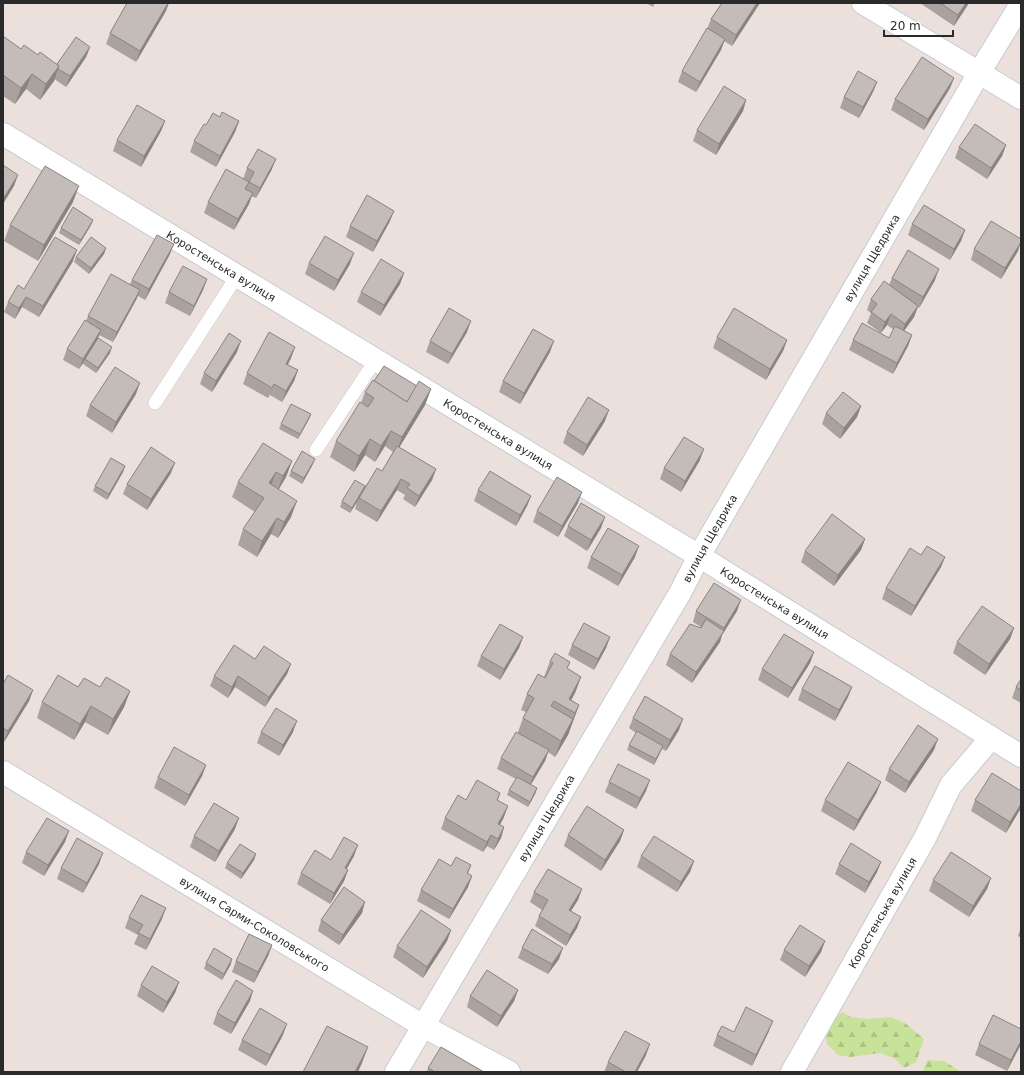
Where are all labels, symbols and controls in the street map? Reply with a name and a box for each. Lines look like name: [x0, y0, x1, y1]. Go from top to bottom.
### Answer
scale bar: [884, 12, 953, 38]
text: 20 m: [890, 19, 921, 33]
street label: вулиця Щедрика: [841, 212, 902, 304]
street label: Коростенська вулиця: [164, 228, 278, 304]
street label: Коростенська вулиця: [441, 396, 555, 472]
street label: вулиця Щедрика: [680, 492, 740, 585]
street label: Коростенська вулиця: [718, 564, 831, 642]
street label: вулиця Щедрика: [516, 772, 577, 864]
street label: Коростенська вулиця: [846, 855, 919, 971]
street label: вулиця Сарми-Соколовського: [178, 874, 332, 974]

